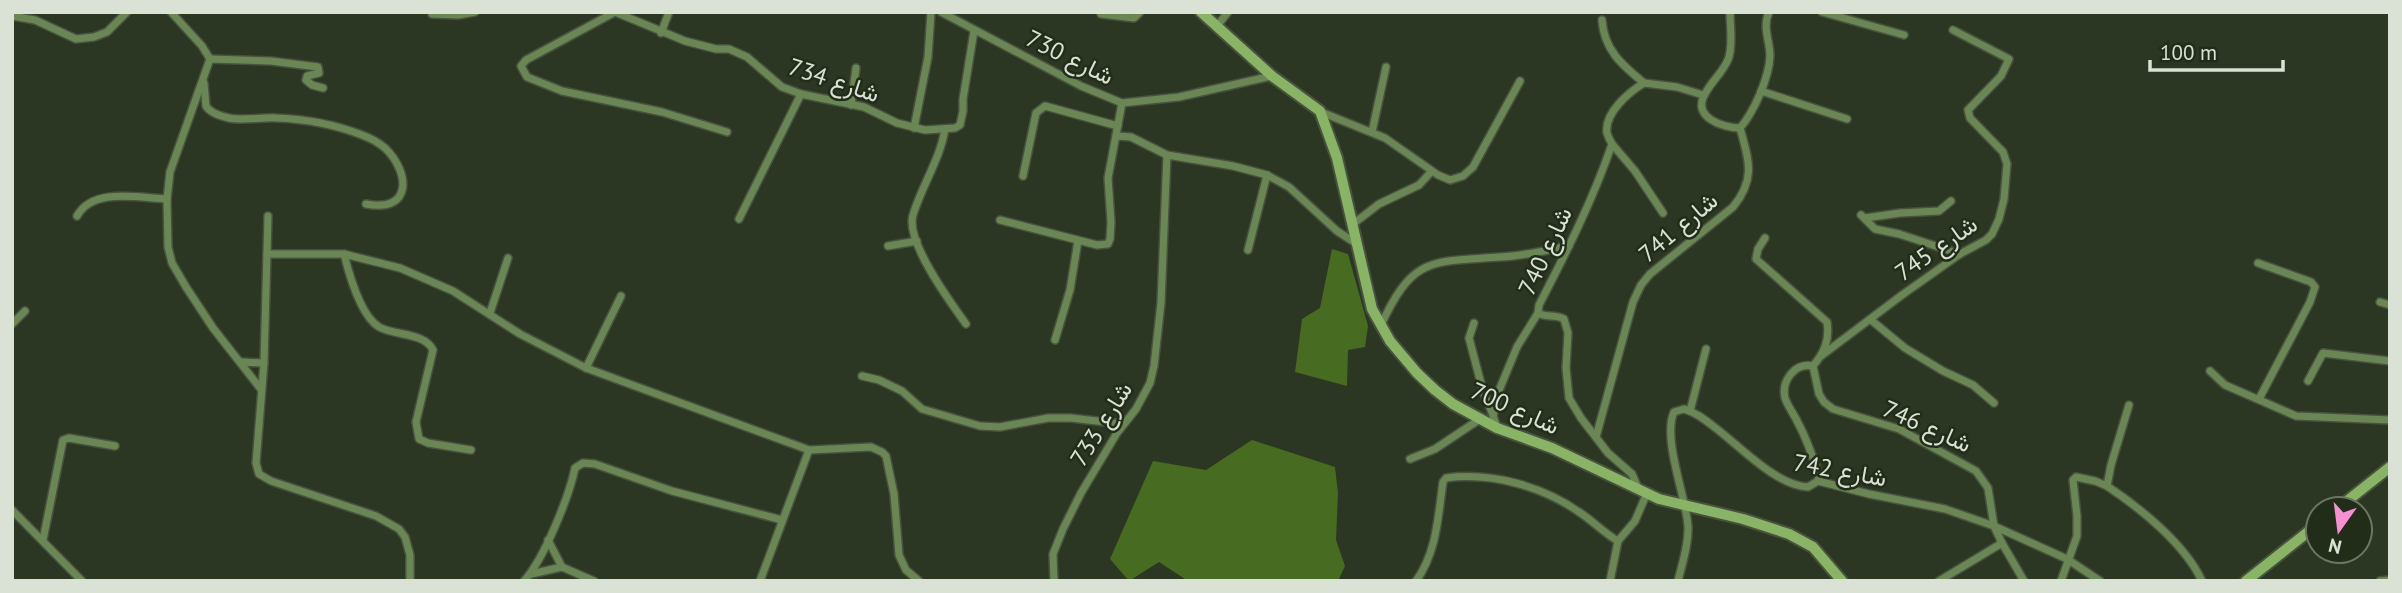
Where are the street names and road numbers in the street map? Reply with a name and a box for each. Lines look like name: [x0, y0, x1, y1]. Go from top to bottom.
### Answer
street label: شارع 730: [1021, 22, 1119, 92]
street label: شارع 734: [784, 51, 883, 110]
street label: شارع 741: [1632, 185, 1725, 270]
street label: شارع 740: [1511, 202, 1580, 301]
street label: شارع 745: [1889, 208, 1984, 288]
street label: شارع 700: [1465, 375, 1564, 442]
street label: شارع 733: [1063, 376, 1140, 473]
street label: شارع 746: [1877, 393, 1976, 460]
street label: شارع 742: [1791, 447, 1889, 494]

